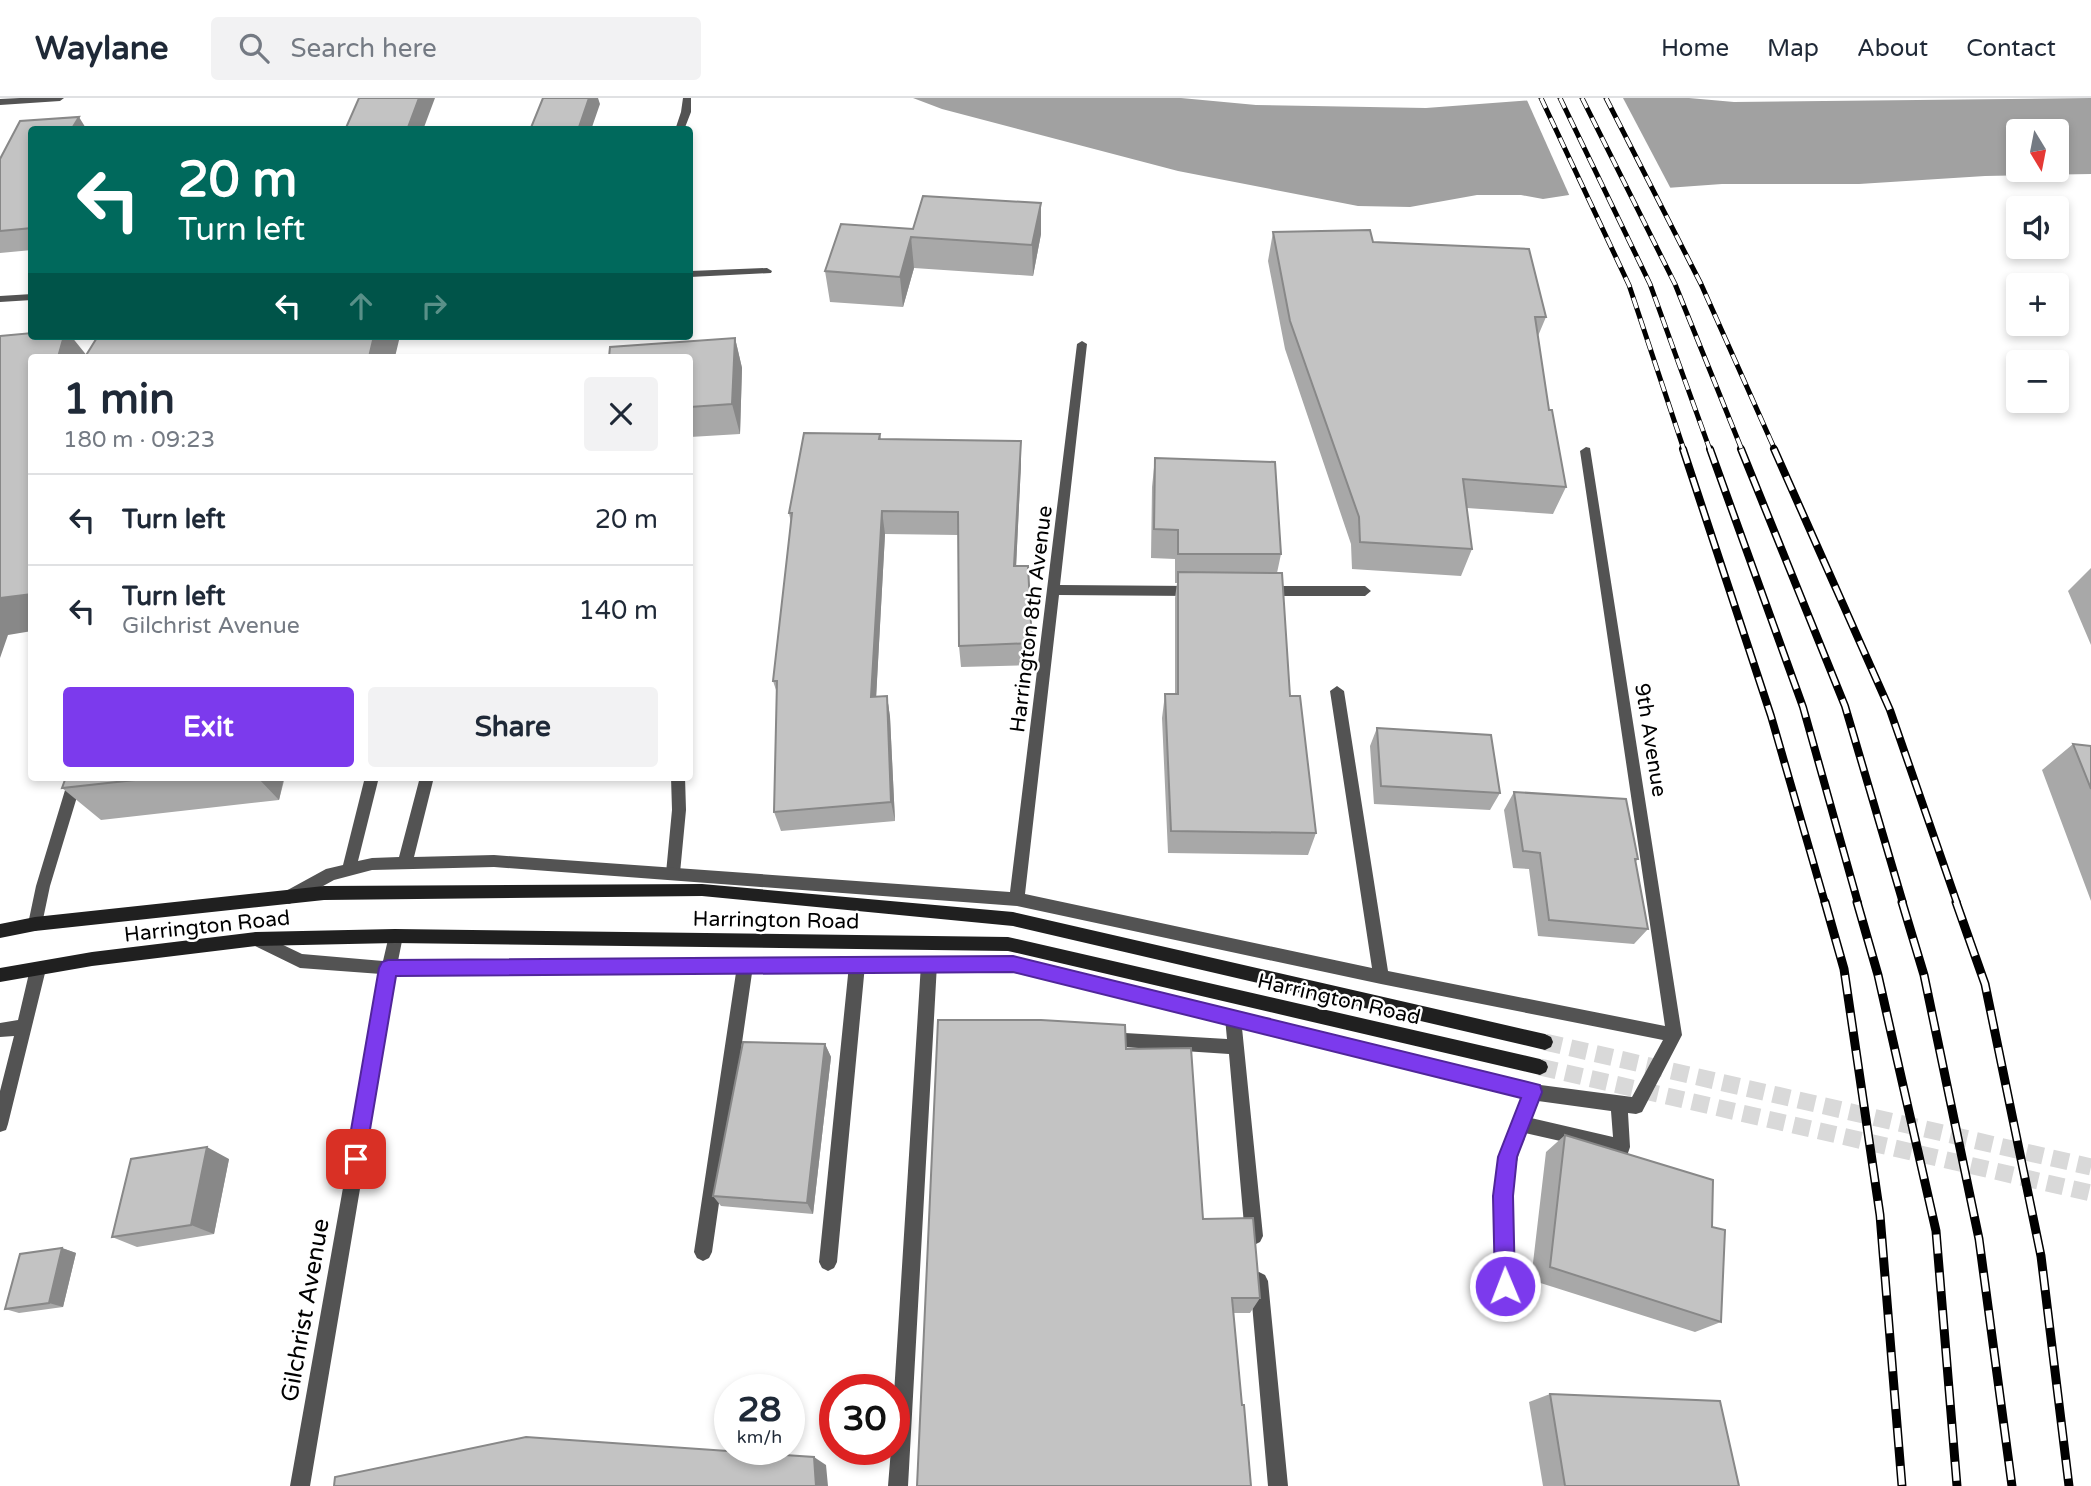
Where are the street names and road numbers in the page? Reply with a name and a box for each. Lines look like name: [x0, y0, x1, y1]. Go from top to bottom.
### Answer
street label: Harrington 8th Avenue: [1005, 504, 1058, 734]
street label: 9th Avenue: [1629, 682, 1672, 799]
street label: Harrington Road: [123, 905, 291, 948]
street label: Harrington Road: [692, 907, 860, 934]
street label: Harrington Road: [1255, 969, 1423, 1030]
street label: Gilchrist Avenue: [275, 1216, 336, 1404]

